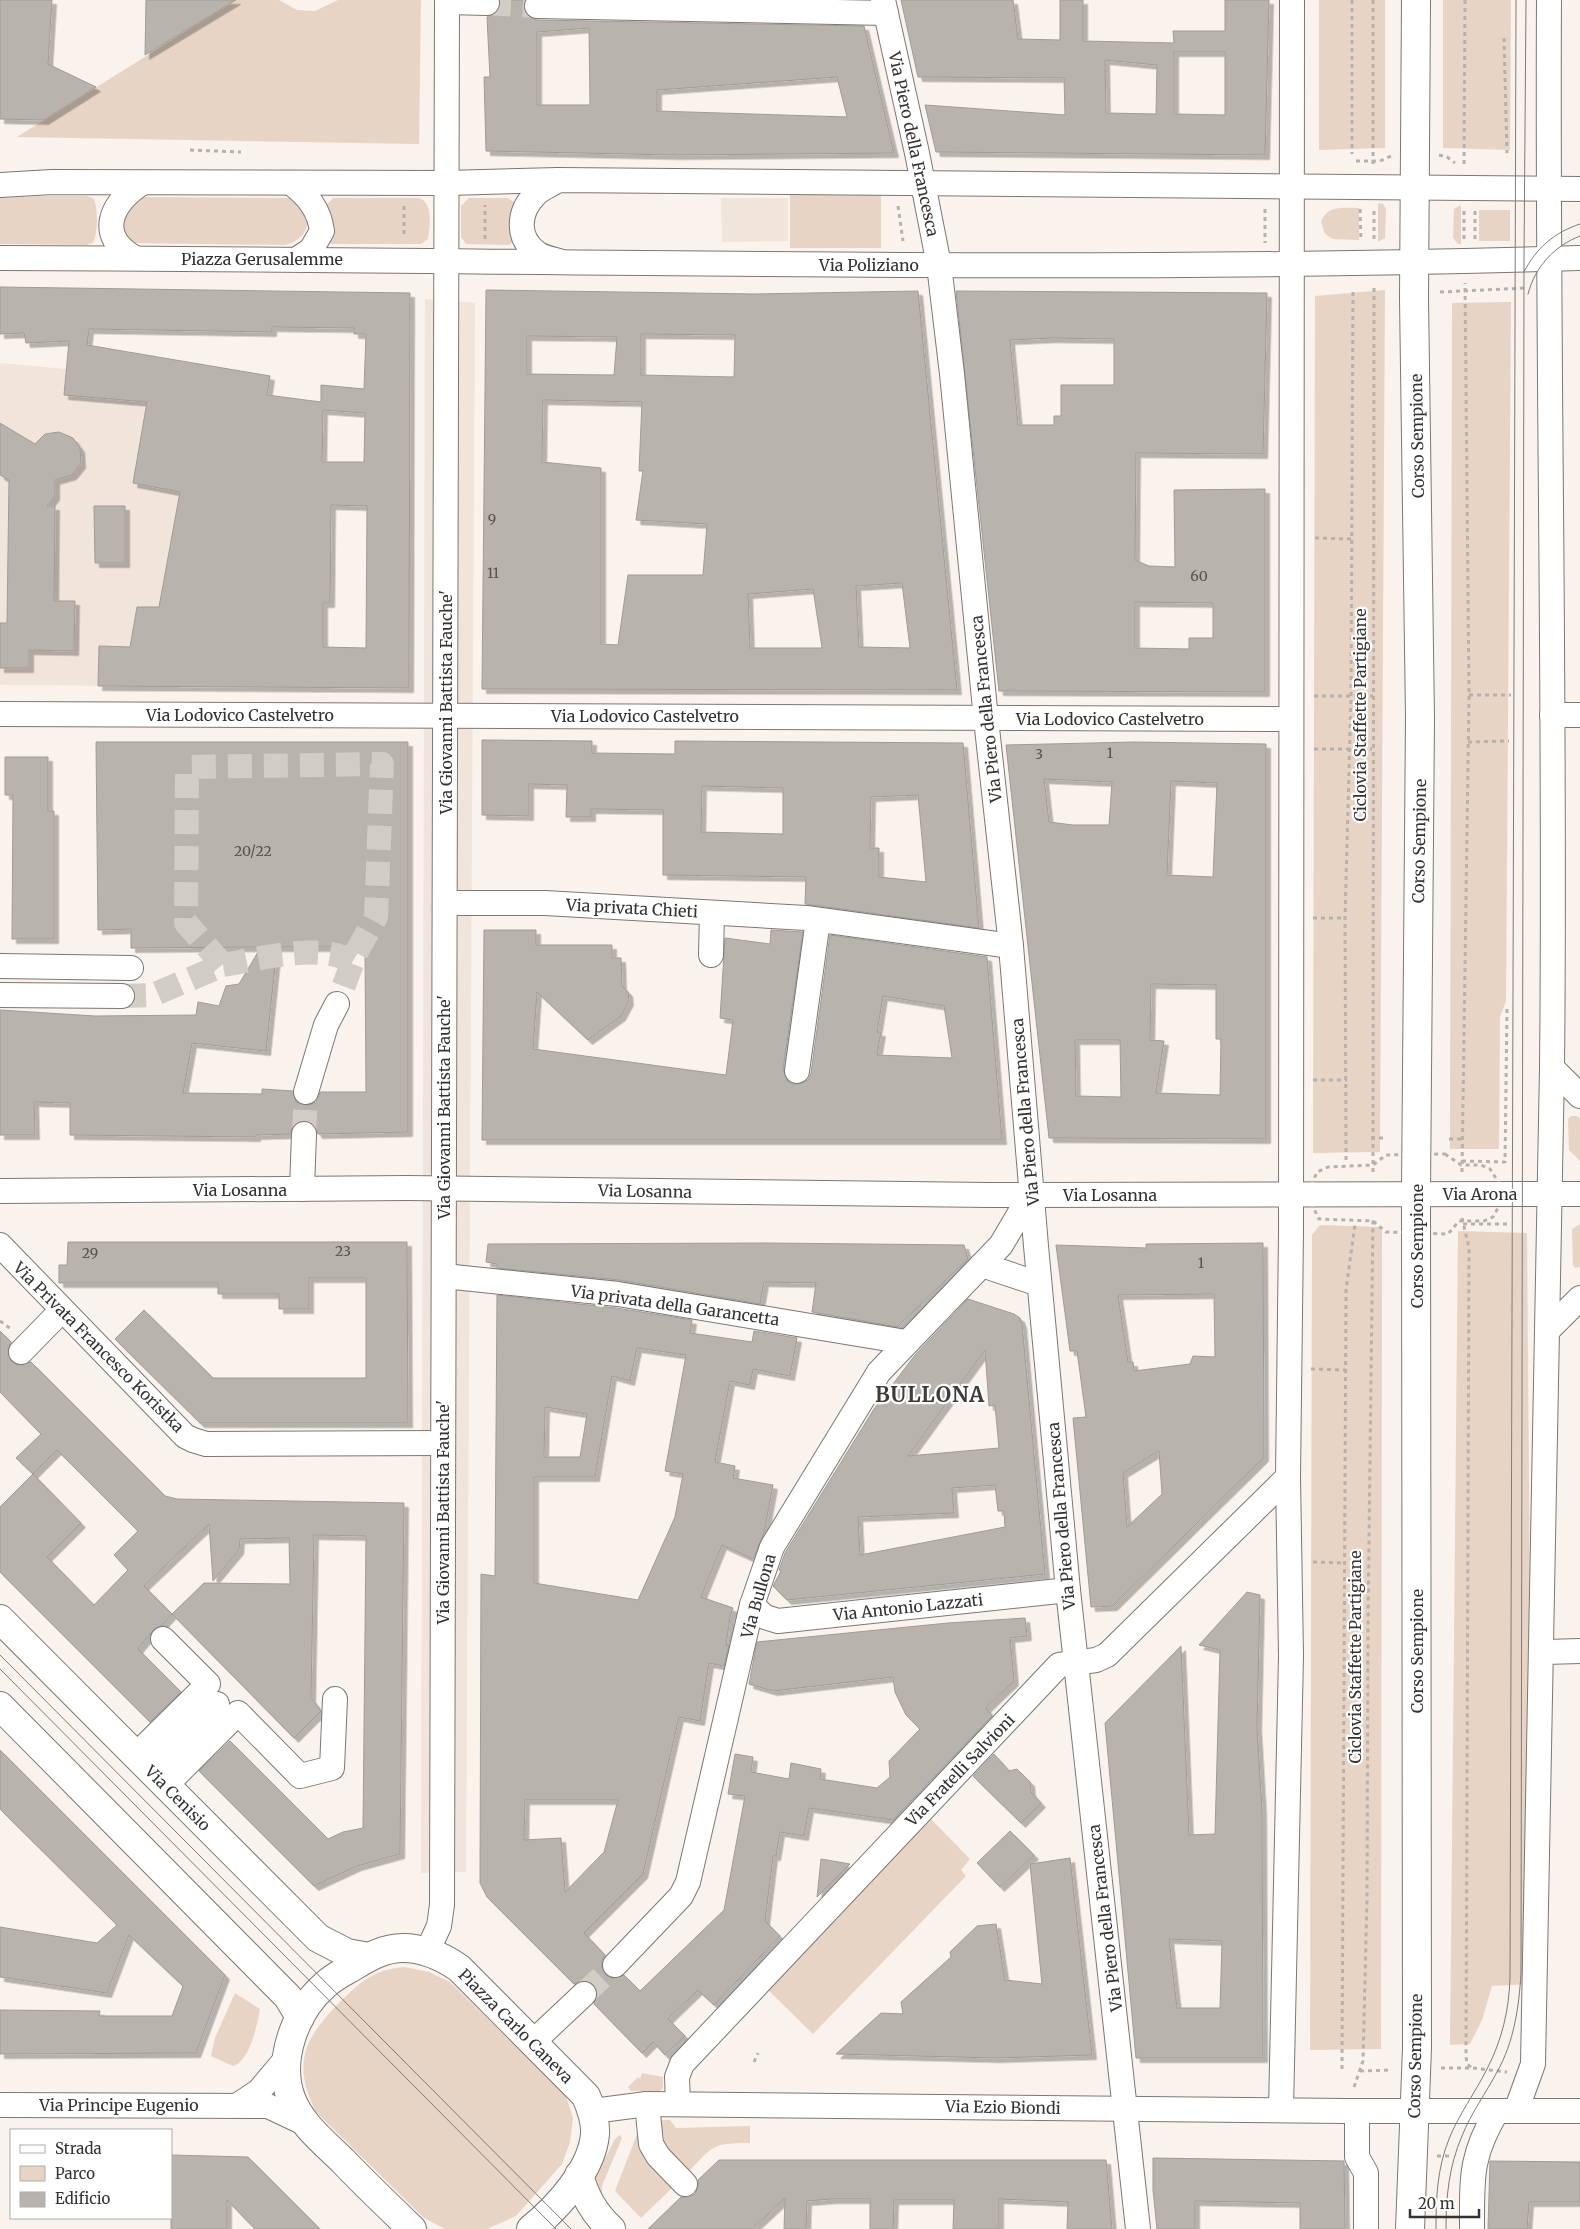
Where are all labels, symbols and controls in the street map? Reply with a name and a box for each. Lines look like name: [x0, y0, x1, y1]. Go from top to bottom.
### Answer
street label: Via Piero della Francesca: [884, 49, 943, 239]
street label: Piazza Gerusalemme: [181, 249, 343, 269]
street label: Via Poliziano: [818, 255, 919, 275]
street label: Corso Sempione: [1406, 374, 1428, 498]
house number: 9: [488, 510, 496, 528]
house number: 11: [487, 564, 499, 582]
house number: 60: [1190, 567, 1208, 585]
street label: Via Giovanni Battista Fauche': [436, 590, 456, 815]
street label: Ciclovia Staffette Partigiane: [1350, 608, 1370, 822]
street label: Via Piero della Francesca: [966, 614, 1006, 805]
street label: Via Lodovico Castelvetro: [145, 705, 334, 725]
street label: Via Lodovico Castelvetro: [550, 706, 739, 726]
street label: Via Lodovico Castelvetro: [1015, 709, 1204, 729]
house number: 1: [1107, 744, 1113, 762]
house number: 3: [1035, 745, 1043, 763]
street label: Corso Sempione: [1408, 779, 1430, 903]
house number: 20/22: [234, 842, 272, 860]
street label: Via privata Chieti: [564, 895, 699, 921]
street label: Via Giovanni Battista Fauche': [434, 995, 454, 1220]
street label: Via Piero della Francesca: [1007, 1017, 1043, 1208]
street label: Via Losanna: [192, 1180, 287, 1200]
street label: Via Losanna: [597, 1180, 693, 1202]
street label: Corso Sempione: [1407, 1184, 1427, 1308]
street label: Via Arona: [1442, 1184, 1518, 1204]
street label: Via Losanna: [1062, 1185, 1157, 1205]
house number: 23: [335, 1242, 351, 1260]
house number: 29: [82, 1244, 98, 1262]
house number: 1: [1198, 1254, 1204, 1272]
street label: Via Privata Francesco Koristka: [9, 1257, 189, 1437]
street label: Via privata della Garancetta: [568, 1280, 781, 1330]
district label: BULLONA: [875, 1381, 985, 1408]
street label: Via Giovanni Battista Fauche': [433, 1400, 453, 1625]
street label: Via Piero della Francesca: [1043, 1421, 1079, 1612]
street label: Ciclovia Staffette Partigiane: [1345, 1550, 1365, 1764]
street label: Via Bullona: [736, 1551, 780, 1642]
street label: Via Antonio Lazzati: [831, 1589, 984, 1625]
street label: Corso Sempione: [1407, 1589, 1427, 1713]
street label: Via Fratelli Salvioni: [900, 1710, 1019, 1831]
street label: Via Cenisio: [140, 1760, 215, 1835]
street label: Via Piero della Francesca: [1084, 1823, 1127, 2014]
street label: Piazza Carlo Caneva: [454, 1964, 578, 2088]
street label: Corso Sempione: [1404, 1994, 1426, 2118]
street label: Via Principe Eugenio: [38, 2095, 199, 2115]
street label: Via Ezio Biondi: [944, 2096, 1061, 2118]
legend: [10, 2129, 172, 2219]
text: Strada: [55, 2139, 102, 2158]
text: Parco: [55, 2164, 95, 2183]
scale bar: [1410, 2186, 1479, 2218]
text: Edificio: [55, 2189, 111, 2208]
text: 20 m: [1418, 2194, 1455, 2213]

